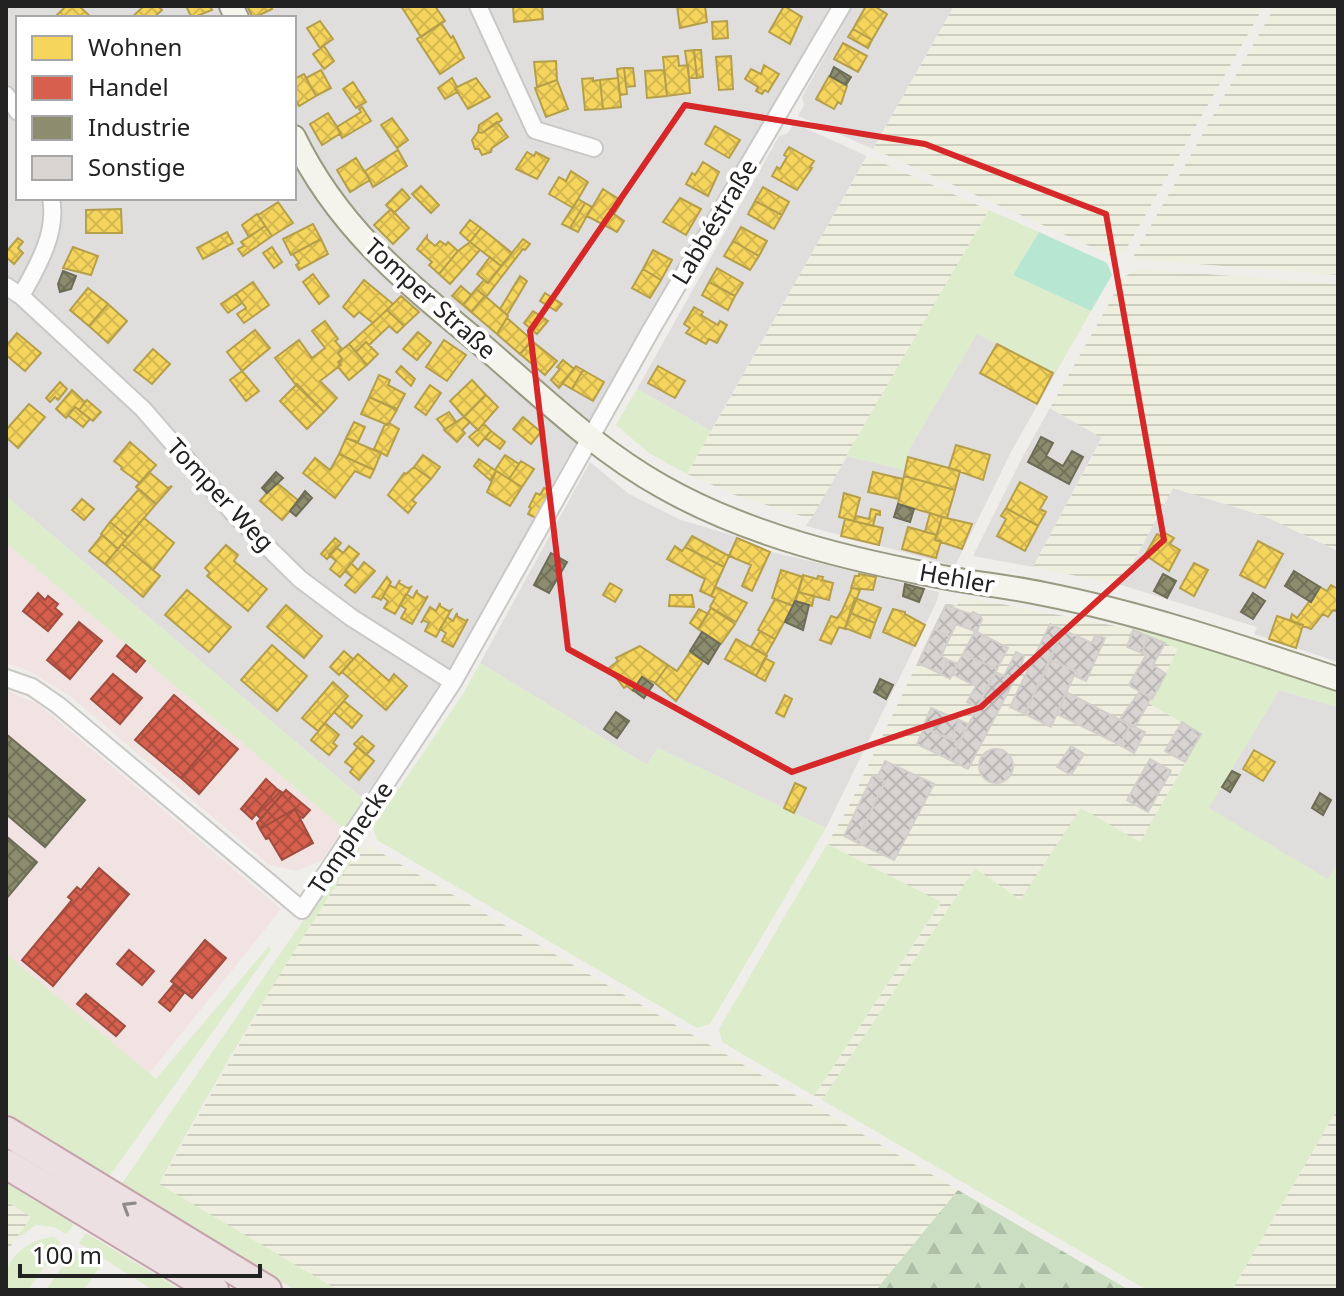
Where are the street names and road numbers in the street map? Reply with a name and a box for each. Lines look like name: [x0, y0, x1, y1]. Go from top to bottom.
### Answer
street label: Labbéstraße: [663, 152, 764, 290]
street label: Tomper Straße: [358, 230, 504, 366]
street label: Tomper Weg: [160, 430, 282, 558]
street label: Hehler: [917, 555, 998, 600]
street label: Tomphecke: [300, 774, 400, 900]

